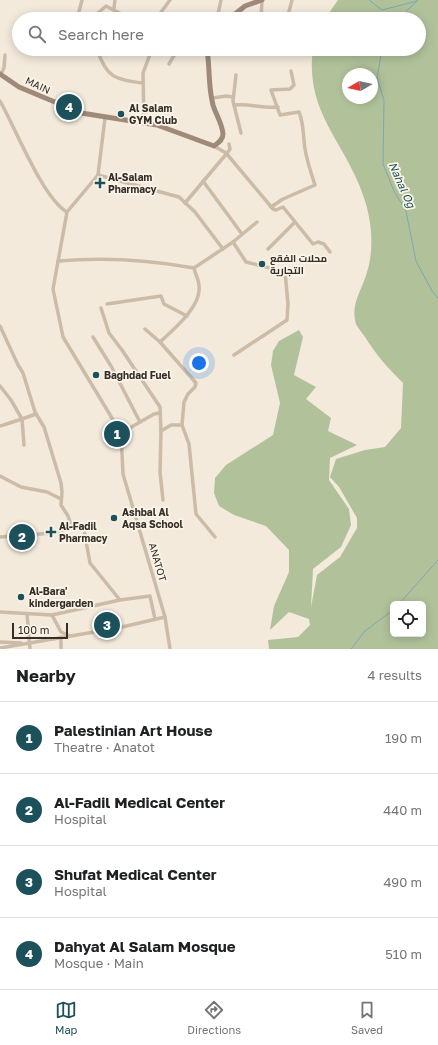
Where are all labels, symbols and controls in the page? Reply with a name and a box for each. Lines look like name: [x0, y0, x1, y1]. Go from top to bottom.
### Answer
search box: [12, 12, 426, 56]
icon: search: [26, 23, 48, 45]
text: Search here: [58, 25, 144, 43]
north arrow: [342, 68, 378, 104]
street label: MAIN: [24, 74, 52, 96]
pin: 4: [56, 92, 82, 122]
place label: Al Salam GYM Club: [129, 102, 177, 126]
marker: Al Salam GYM Club: [116, 109, 126, 119]
water label: Nahal Og: [386, 160, 419, 211]
place label: Al-Salam Pharmacy: [108, 171, 157, 195]
marker: Al-Salam Pharmacy: [95, 178, 105, 188]
place label: محلات الفقع التجارية: [270, 252, 327, 277]
marker: محلات الفقع التجارية: [257, 259, 267, 269]
your location: [189, 353, 209, 373]
place label: Baghdad Fuel: [104, 369, 171, 381]
marker: Baghdad Fuel: [91, 370, 101, 380]
pin: 1: [104, 419, 130, 449]
place label: Ashbal Al Aqsa School: [122, 506, 184, 530]
marker: Ashbal Al Aqsa School: [109, 513, 119, 523]
place label: Al-Fadil Pharmacy: [59, 520, 108, 544]
pin: 2: [9, 522, 35, 552]
marker: Al-Fadil Pharmacy: [46, 527, 56, 537]
street label: ANATOT: [147, 541, 169, 583]
place label: Al-Bara' kindergarden: [29, 585, 93, 609]
marker: Al-Bara' kindergarden: [16, 592, 26, 602]
map controls: [390, 601, 426, 637]
button: locate: [390, 601, 426, 637]
pin: 3: [94, 610, 120, 640]
scale bar: [12, 621, 68, 640]
text: 100 m: [18, 623, 49, 636]
text: Nearby: [16, 665, 76, 686]
text: 4 results: [368, 667, 422, 683]
text: Palestinian Art House: [54, 721, 213, 739]
text: 1: [26, 730, 32, 746]
text: 190 m: [385, 730, 422, 746]
text: Theatre · Anatot: [54, 739, 155, 755]
text: Al-Fadil Medical Center: [54, 793, 225, 811]
text: 2: [25, 802, 33, 818]
text: 440 m: [383, 802, 422, 818]
text: Hospital: [54, 811, 107, 827]
text: Shufat Medical Center: [54, 865, 217, 883]
text: 3: [25, 874, 33, 890]
text: 490 m: [383, 874, 422, 890]
text: Hospital: [54, 883, 107, 899]
text: Dahyat Al Salam Mosque: [54, 937, 236, 955]
text: 4: [25, 946, 33, 962]
text: 510 m: [385, 946, 422, 962]
text: Mosque · Main: [54, 955, 144, 971]
tab: Map: [55, 999, 77, 1036]
tab: Directions: [187, 999, 241, 1036]
tab: Saved: [351, 999, 383, 1036]

